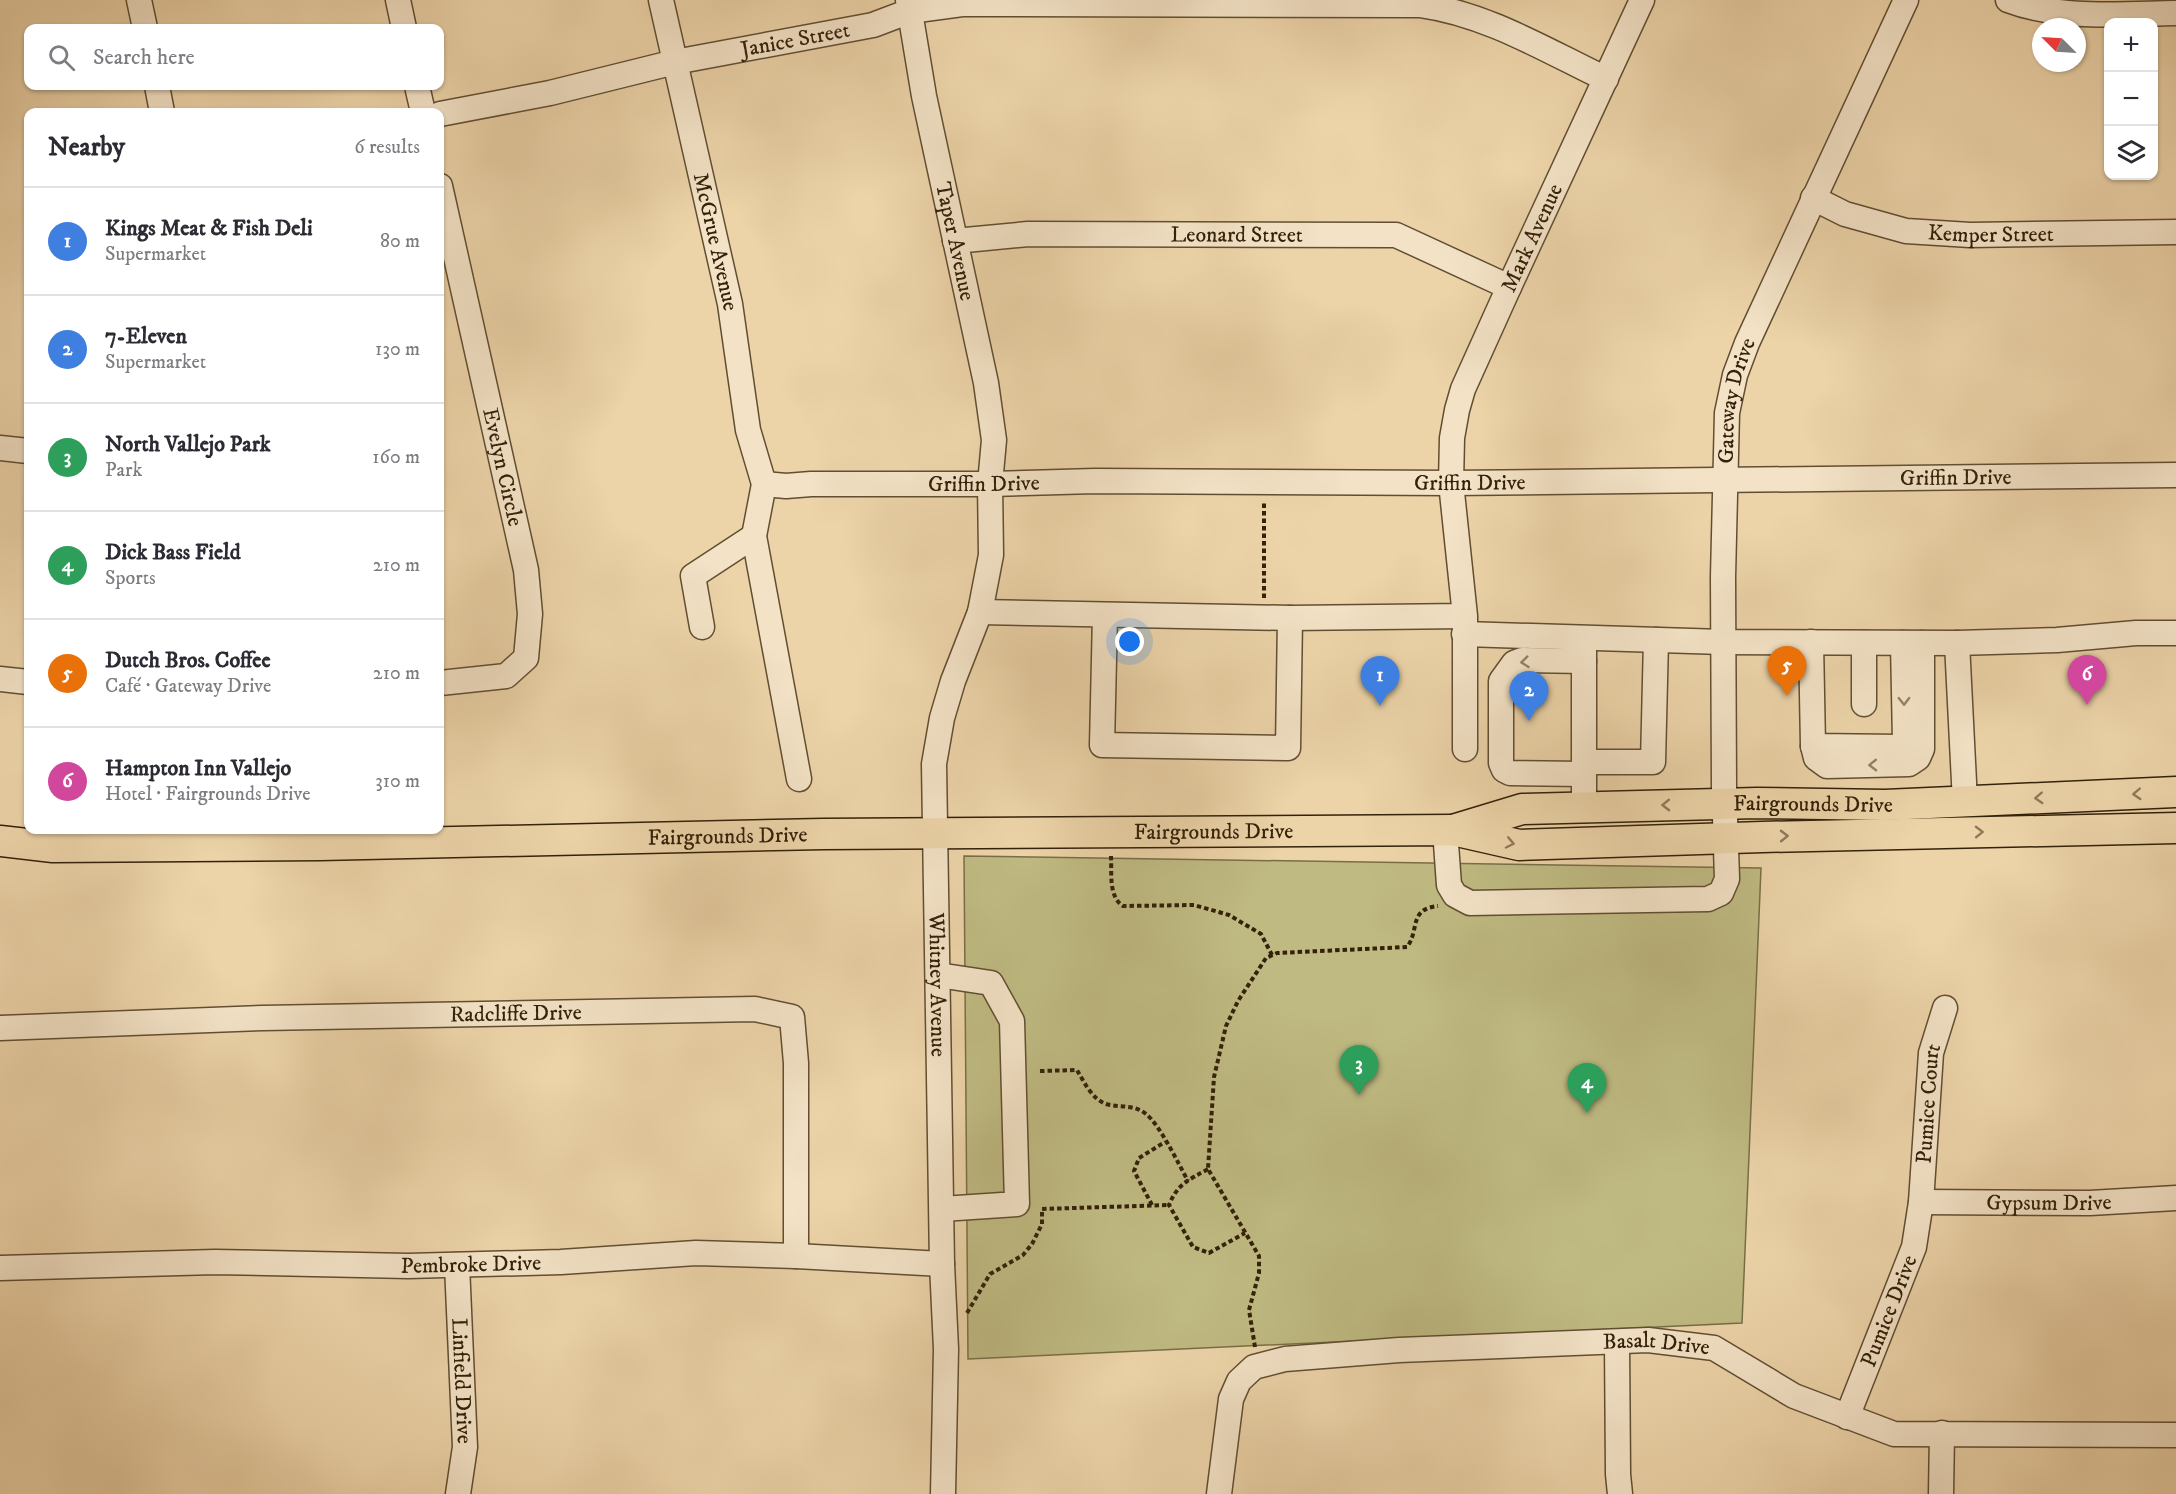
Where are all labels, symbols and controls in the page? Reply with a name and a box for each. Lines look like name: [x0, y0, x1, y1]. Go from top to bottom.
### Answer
street label: Janice Street: [737, 16, 852, 63]
north arrow: [2032, 18, 2086, 72]
map controls: [2104, 18, 2158, 180]
button: +: [2104, 18, 2158, 72]
search box: [24, 24, 444, 90]
icon: search: [45, 41, 78, 74]
text: Search here: [93, 44, 195, 71]
button: −: [2104, 72, 2158, 126]
button: layers: [2104, 126, 2158, 180]
text: Nearby: [48, 131, 125, 164]
text: 6 results: [354, 135, 420, 160]
street label: McGrue Avenue: [687, 170, 744, 313]
street label: Mark Avenue: [1495, 179, 1569, 297]
street label: Taper Avenue: [929, 180, 981, 303]
text: Kings Meat & Fish Deli: [105, 215, 313, 242]
street label: Kemper Street: [1927, 219, 2054, 249]
street label: Leonard Street: [1170, 221, 1303, 248]
text: 1: [64, 229, 71, 254]
text: 80 m: [380, 229, 420, 254]
text: Supermarket: [105, 242, 206, 267]
text: 7-Eleven: [105, 323, 187, 350]
street label: Gateway Drive: [1712, 333, 1761, 464]
text: 2: [63, 337, 72, 362]
text: 130 m: [375, 337, 420, 362]
text: Supermarket: [105, 350, 206, 375]
street label: Evelyn Circle: [477, 405, 529, 529]
text: North Vallejo Park: [105, 431, 271, 458]
text: 3: [64, 445, 71, 470]
text: 160 m: [372, 445, 420, 470]
text: Park: [105, 458, 142, 483]
street label: Griffin Drive: [1900, 463, 2012, 492]
street label: Griffin Drive: [928, 469, 1040, 498]
street label: Griffin Drive: [1414, 469, 1526, 497]
text: Dick Bass Field: [105, 539, 241, 566]
text: 4: [62, 553, 73, 578]
text: 210 m: [373, 553, 420, 578]
text: Sports: [105, 566, 156, 591]
your location: [1115, 627, 1144, 656]
pin: 5: [1768, 646, 1806, 696]
text: Dutch Bros. Coffee: [105, 647, 271, 674]
one-way arrow: [1521, 655, 1530, 667]
pin: 1: [1360, 656, 1400, 706]
pin: 6: [2068, 656, 2106, 705]
text: 5: [63, 661, 72, 686]
text: 210 m: [373, 661, 420, 686]
pin: 2: [1510, 672, 1549, 721]
text: Café · Gateway Drive: [105, 674, 271, 699]
one-way arrow: [1898, 697, 1910, 706]
text: Hampton Inn Vallejo: [105, 755, 291, 782]
one-way arrow: [1868, 758, 1877, 771]
text: 6: [62, 769, 73, 794]
text: 310 m: [375, 769, 420, 794]
text: Hotel · Fairgrounds Drive: [105, 782, 310, 807]
one-way arrow: [2132, 787, 2141, 800]
street label: Fairgrounds Drive: [1733, 789, 1893, 819]
one-way arrow: [2034, 792, 2043, 805]
one-way arrow: [1661, 798, 1670, 811]
street label: Fairgrounds Drive: [1134, 818, 1294, 846]
street label: Fairgrounds Drive: [647, 821, 808, 851]
one-way arrow: [1974, 826, 1983, 839]
one-way arrow: [1779, 830, 1788, 843]
one-way arrow: [1505, 835, 1515, 848]
street label: Whitney Avenue: [923, 912, 952, 1057]
street label: Radcliffe Drive: [450, 999, 582, 1028]
street label: Pumice Court: [1910, 1040, 1947, 1164]
pin: 3: [1340, 1046, 1378, 1095]
pin: 4: [1568, 1064, 1606, 1113]
street label: Gypsum Drive: [1986, 1188, 2112, 1217]
street label: Pembroke Drive: [400, 1249, 542, 1280]
street label: Pumice Drive: [1855, 1251, 1923, 1371]
street label: Linfield Drive: [446, 1317, 478, 1444]
street label: Basalt Drive: [1602, 1326, 1711, 1361]

